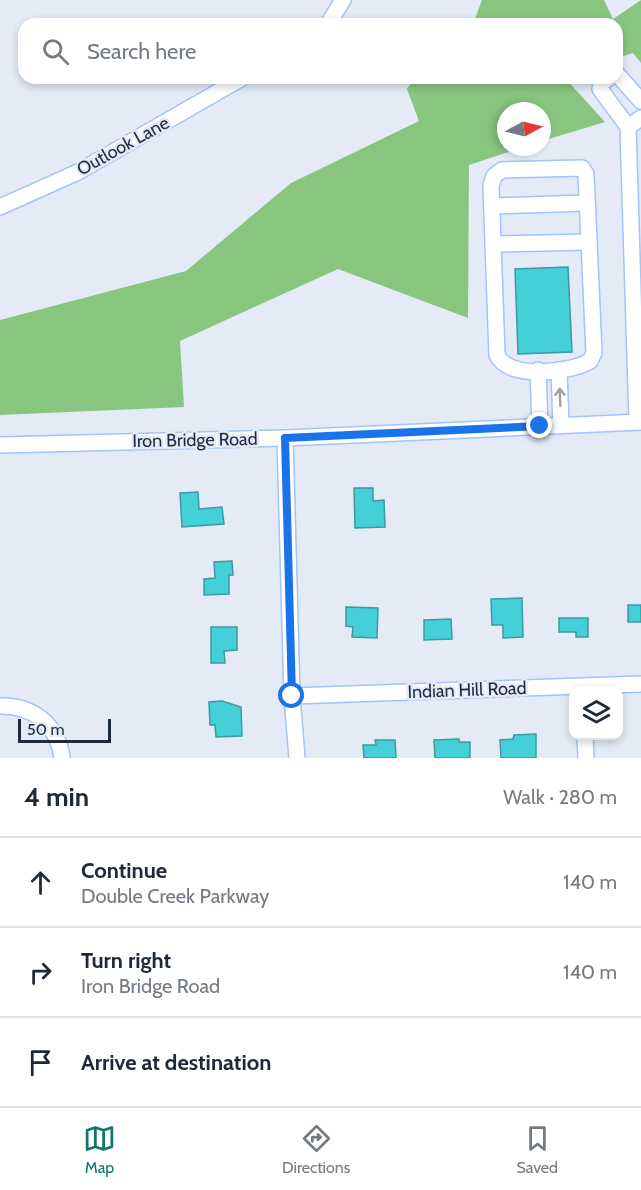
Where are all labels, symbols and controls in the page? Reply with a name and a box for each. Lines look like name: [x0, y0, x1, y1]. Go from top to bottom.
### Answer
search box: [18, 18, 623, 84]
icon: search: [39, 35, 72, 68]
text: Search here: [87, 38, 196, 65]
north arrow: [497, 102, 551, 156]
street label: Outlook Lane: [73, 112, 173, 180]
one-way arrow: [554, 388, 565, 408]
route end: [526, 412, 552, 438]
street label: Iron Bridge Road: [132, 428, 258, 452]
street label: Indian Hill Road: [407, 677, 527, 703]
route start: [278, 682, 304, 708]
map controls: [569, 686, 623, 740]
button: layers: [569, 686, 623, 740]
scale bar: [18, 716, 111, 744]
text: 50 m: [27, 720, 64, 739]
text: 4 min: [24, 781, 89, 813]
text: Walk · 280 m: [503, 785, 617, 809]
text: Continue: [81, 857, 167, 884]
icon: ahead: [24, 866, 57, 899]
text: 140 m: [563, 870, 617, 894]
text: Double Creek Parkway: [81, 884, 269, 908]
text: Turn right: [81, 947, 171, 974]
icon: right: [24, 956, 57, 989]
text: 140 m: [563, 960, 617, 984]
text: Iron Bridge Road: [81, 974, 220, 998]
icon: arrive: [24, 1046, 57, 1079]
text: Arrive at destination: [81, 1049, 271, 1076]
tab: Map: [83, 1122, 116, 1177]
tab: Directions: [282, 1122, 350, 1177]
tab: Saved: [516, 1122, 558, 1177]

